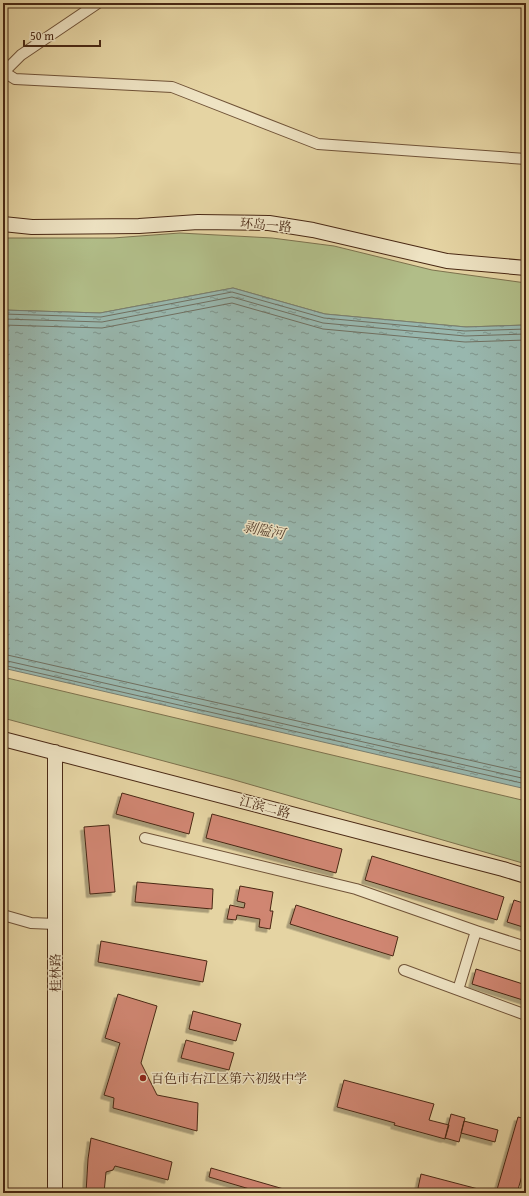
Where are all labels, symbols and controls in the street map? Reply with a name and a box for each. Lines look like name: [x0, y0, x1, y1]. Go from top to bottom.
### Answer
scale bar: [24, 22, 100, 48]
text: 50 m: [30, 27, 54, 44]
street label: 环岛一路: [239, 213, 293, 237]
water label: 剥隘河: [242, 517, 289, 544]
street label: 江滨二路: [237, 791, 293, 823]
street label: 桂林路: [46, 953, 65, 993]
place label: 百色市右江区第六初级中学: [151, 1069, 307, 1088]
marker: 百色市右江区第六初级中学: [138, 1073, 148, 1083]

